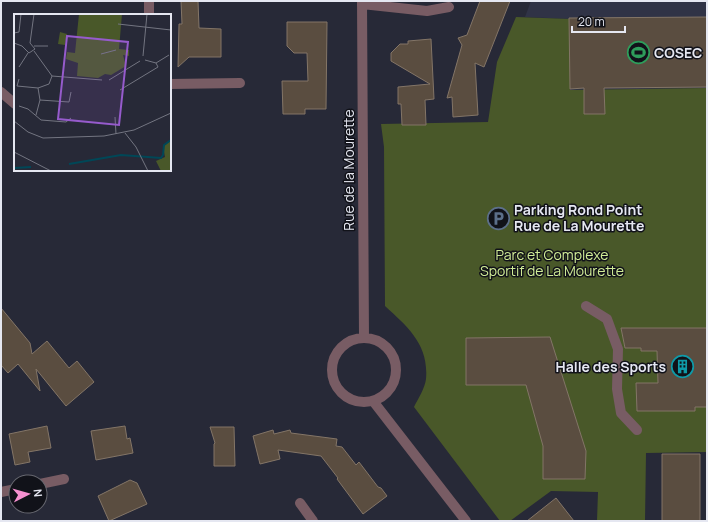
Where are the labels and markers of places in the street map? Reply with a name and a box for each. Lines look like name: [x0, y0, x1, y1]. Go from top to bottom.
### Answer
sports icon: COSEC: [625, 40, 651, 66]
place label: COSEC: [654, 43, 702, 62]
place label: Parking Rond Point Rue de La Mourette: [514, 200, 644, 235]
parking icon: Parking Rond Point Rue de La Mourette: [485, 205, 511, 231]
building icon: Halle des Sports: [669, 354, 695, 380]
place label: Halle des Sports: [556, 357, 666, 376]

